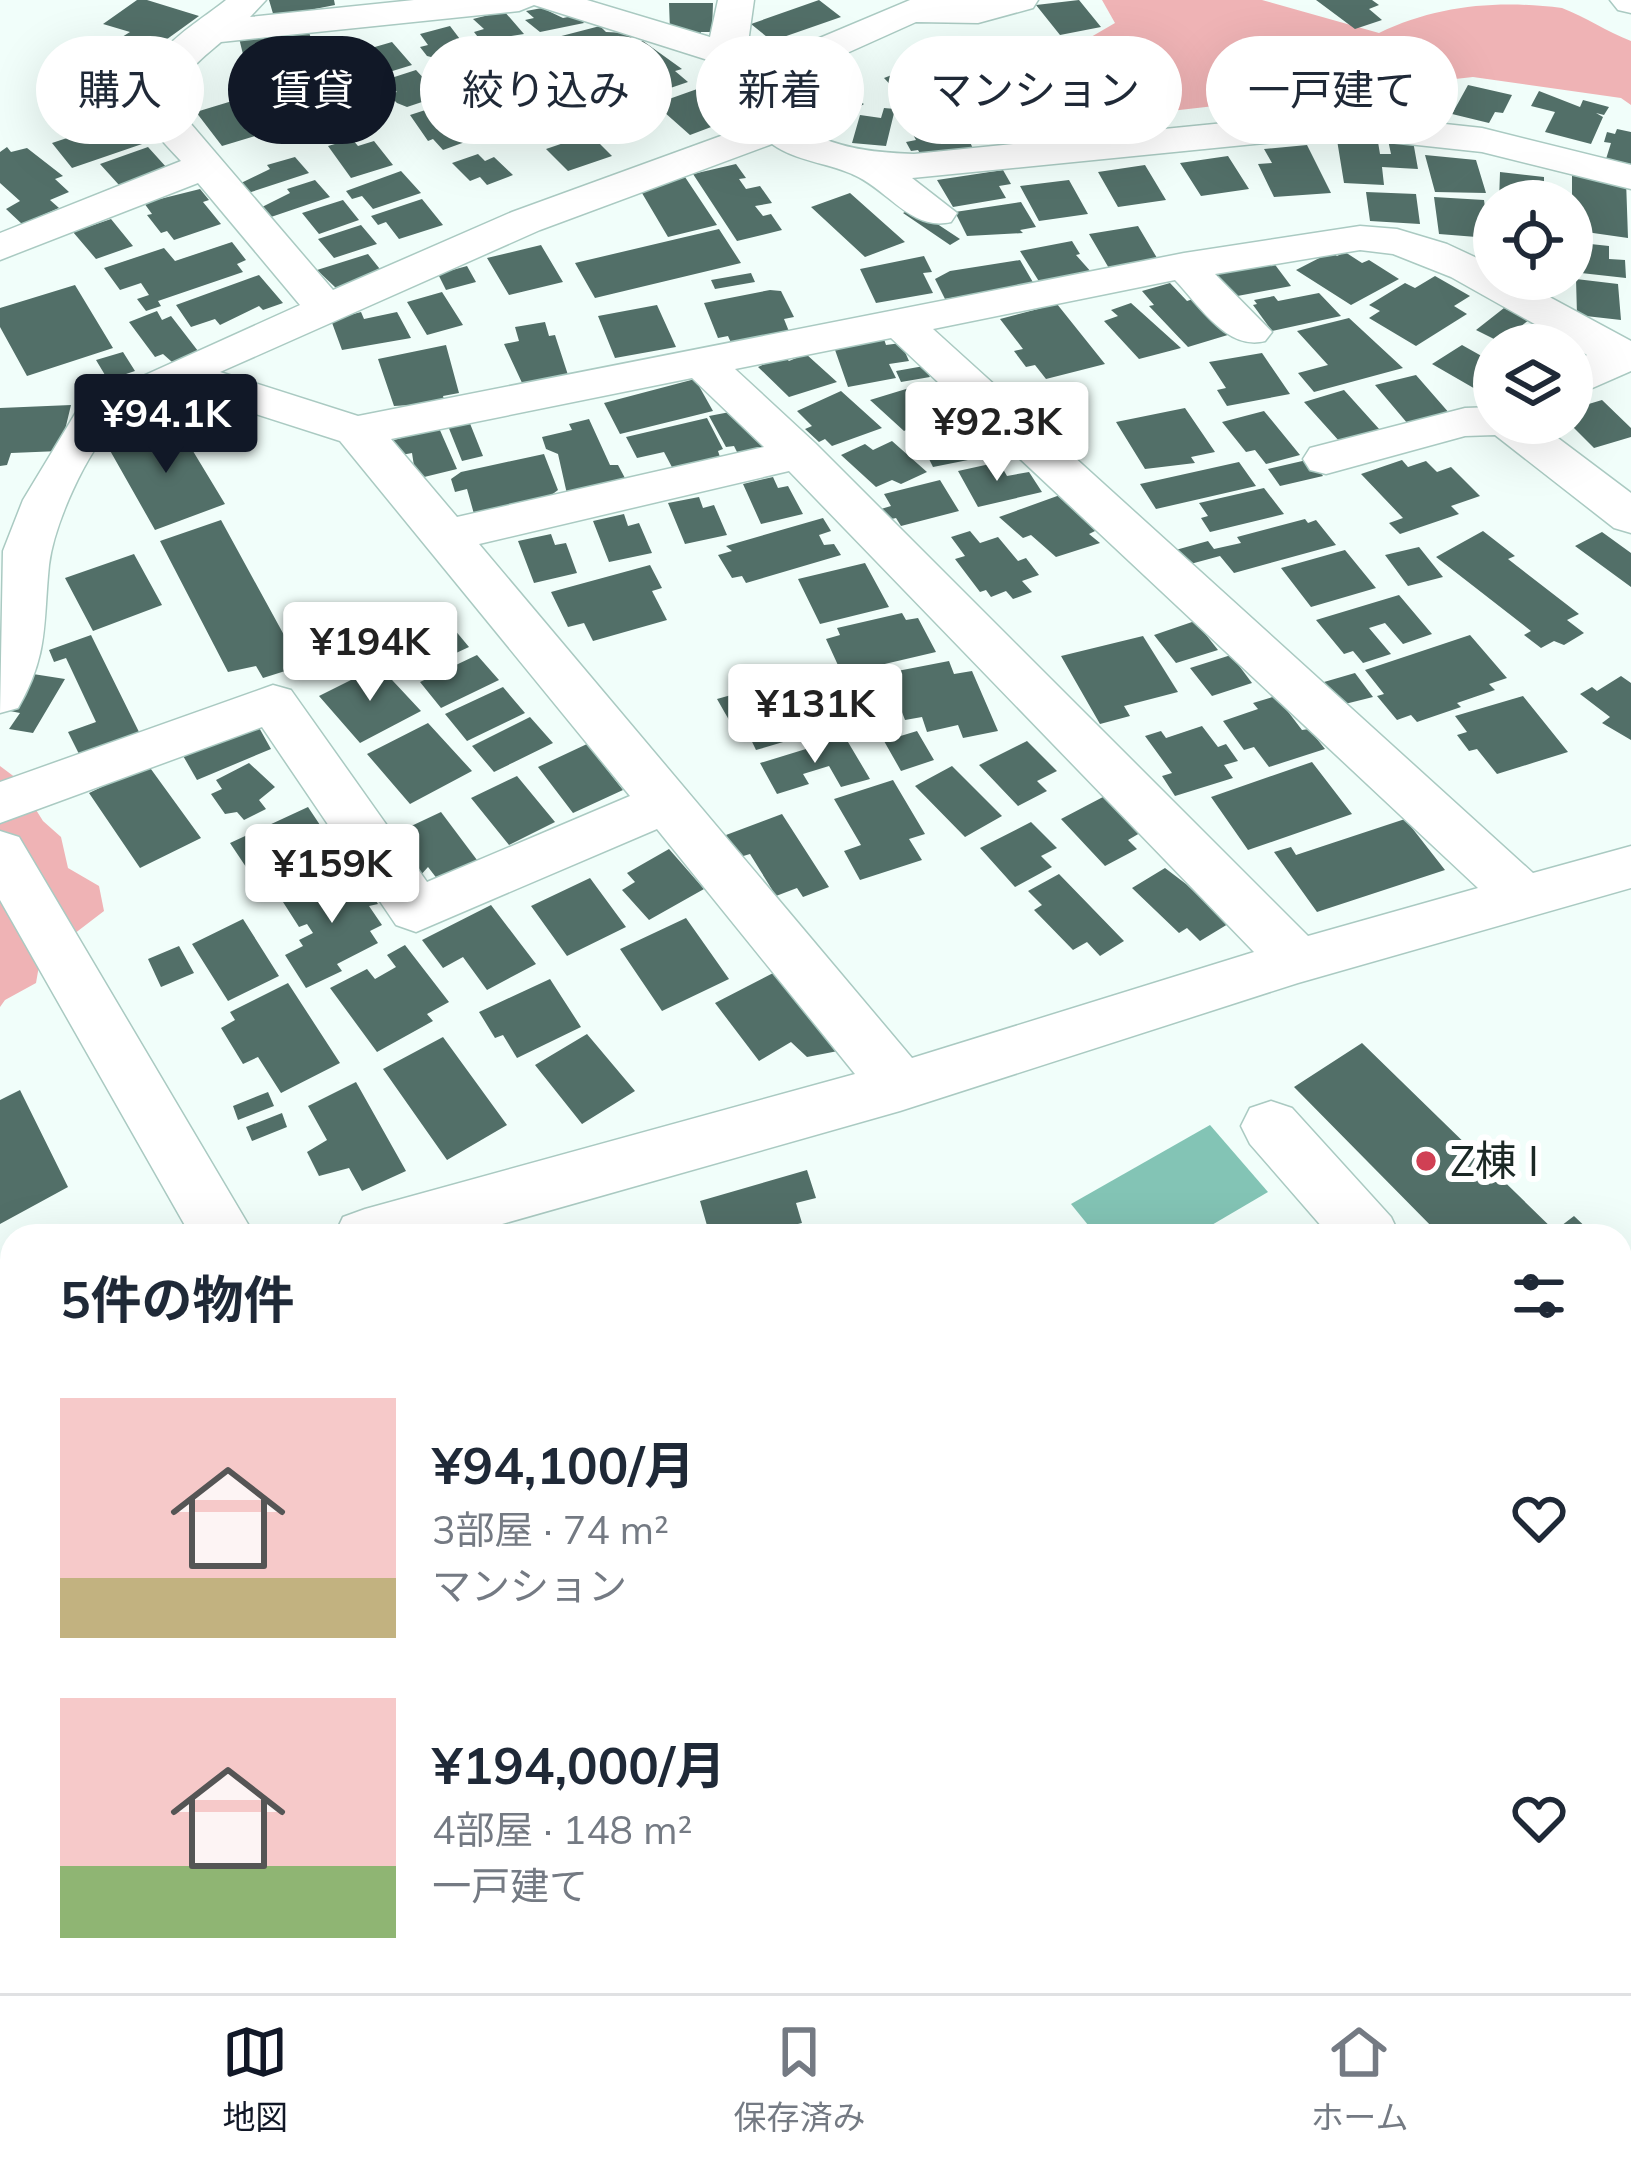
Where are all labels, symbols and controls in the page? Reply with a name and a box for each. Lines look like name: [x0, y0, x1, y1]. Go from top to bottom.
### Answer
chip: 購入: [36, 36, 204, 144]
chip: 賃貸: [228, 36, 396, 144]
chip: 絞り込み: [420, 36, 672, 144]
chip: 新着: [696, 36, 864, 144]
chip: マンション: [888, 36, 1182, 144]
chip: 一戸建て: [1206, 36, 1458, 144]
map controls: [1473, 180, 1593, 444]
button: locate: [1473, 180, 1593, 300]
button: layers: [1473, 324, 1593, 444]
pin: ¥94.1K: [68, 374, 264, 476]
pin: ¥92.3K: [899, 382, 1095, 484]
text: ¥94.1K: [101, 388, 231, 437]
text: ¥92.3K: [932, 396, 1062, 445]
pin: ¥194K: [286, 602, 454, 704]
text: ¥194K: [310, 616, 430, 665]
pin: ¥131K: [731, 664, 899, 766]
text: ¥131K: [755, 678, 875, 727]
pin: ¥159K: [248, 824, 416, 926]
text: ¥159K: [272, 838, 392, 887]
place label: Z棟 I: [1450, 1134, 1539, 1187]
marker: Z棟 I: [1413, 1148, 1439, 1174]
icon: filters: [1506, 1263, 1572, 1329]
text: 5件の物件: [60, 1267, 295, 1331]
text: ¥94,100/月: [432, 1433, 695, 1497]
icon: home: [156, 1446, 300, 1590]
icon: heart: [1506, 1485, 1572, 1551]
text: 3部屋 · 74 m²: [432, 1505, 669, 1554]
text: マンション: [432, 1561, 627, 1610]
text: ¥194,000/月: [432, 1733, 726, 1797]
icon: home: [156, 1746, 300, 1890]
icon: heart: [1506, 1785, 1572, 1851]
text: 4部屋 · 148 m²: [432, 1805, 692, 1854]
text: 一戸建て: [432, 1861, 588, 1910]
tab: 地図: [222, 2019, 288, 2139]
tab: 保存済み: [733, 2019, 865, 2139]
tab: ホーム: [1310, 2019, 1408, 2139]

